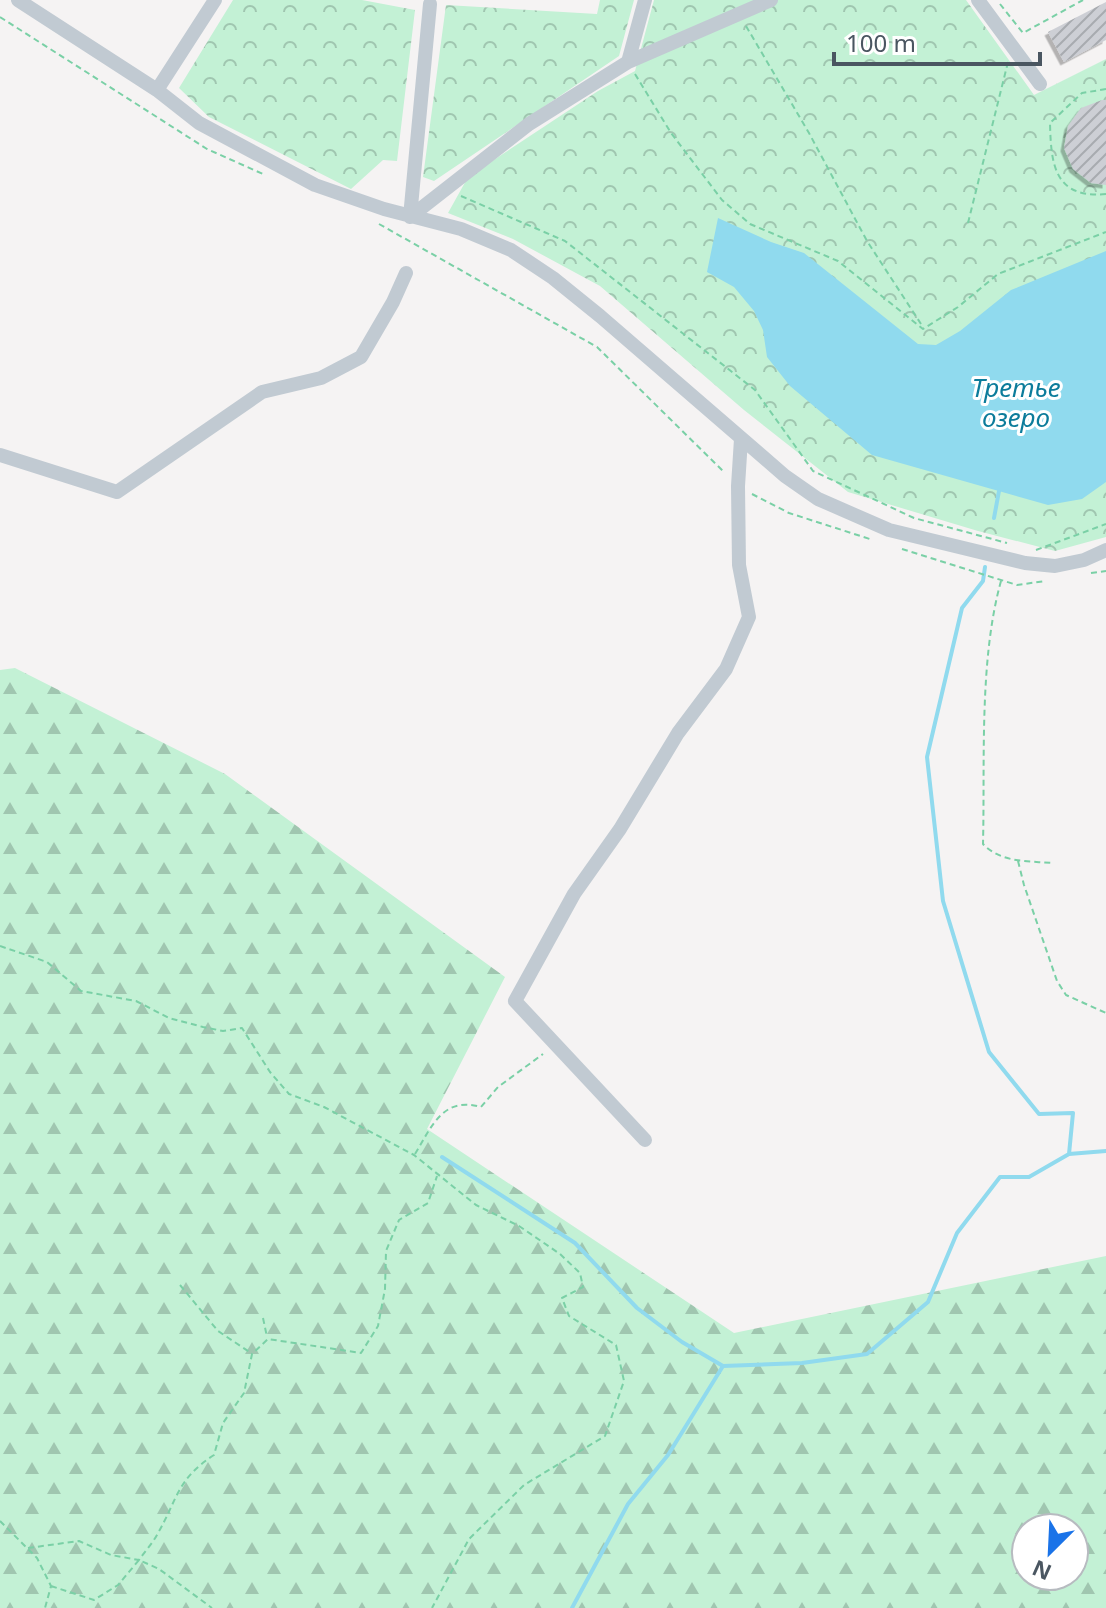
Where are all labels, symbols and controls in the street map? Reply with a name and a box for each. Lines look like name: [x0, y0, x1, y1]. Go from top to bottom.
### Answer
scale bar: [834, 16, 1040, 66]
text: 100 m: [846, 26, 916, 59]
water label: Третье озеро: [971, 369, 1061, 435]
north arrow: [1010, 1512, 1090, 1592]
text: N: [1027, 1554, 1056, 1589]

